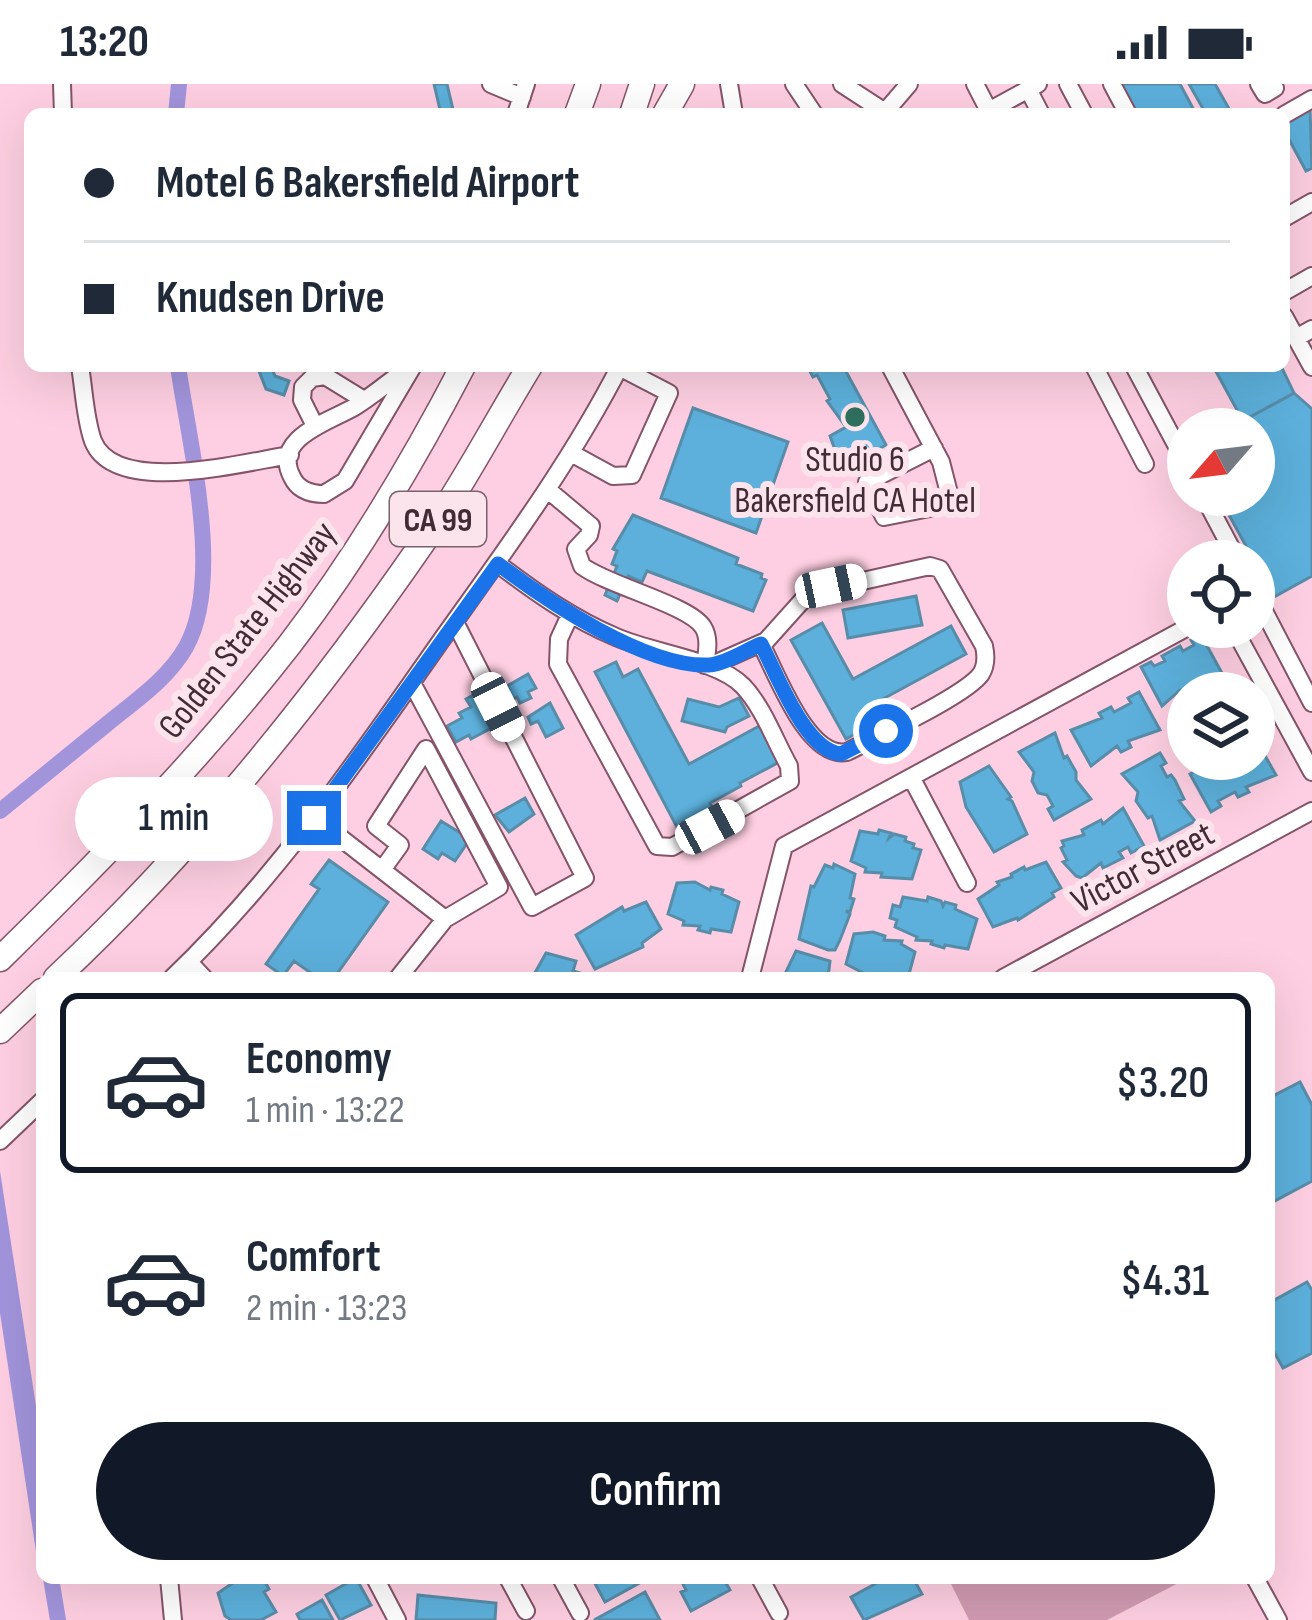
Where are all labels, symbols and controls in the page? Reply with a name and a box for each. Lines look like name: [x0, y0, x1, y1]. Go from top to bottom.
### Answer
text: 13:20: [60, 15, 149, 70]
text: Motel 6 Bakersfield Airport: [156, 156, 579, 211]
text: Knudsen Drive: [156, 271, 385, 326]
marker: Studio 6 Bakersfield CA Hotel: [842, 404, 868, 430]
north arrow: [1167, 408, 1275, 516]
map controls: [1167, 408, 1275, 780]
place label: Studio 6 Bakersfield CA Hotel: [734, 439, 976, 523]
road number: CA 99: [390, 492, 486, 546]
street label: Golden State Highway: [150, 514, 346, 747]
button: locate: [1167, 540, 1275, 648]
car: [792, 561, 870, 611]
car: [466, 667, 530, 747]
button: layers: [1167, 672, 1275, 780]
route start: [859, 704, 913, 758]
callout: 1 min: [74, 776, 272, 860]
route end: [287, 791, 341, 845]
car: [670, 794, 750, 860]
text: 1 min: [139, 795, 209, 842]
street label: Victor Street: [1065, 813, 1222, 924]
icon: car: [102, 1029, 210, 1137]
text: Economy: [246, 1032, 392, 1087]
text: $3.20: [1116, 1056, 1209, 1111]
text: 1 min · 13:22: [246, 1087, 405, 1134]
icon: car: [102, 1227, 210, 1335]
text: Comfort: [246, 1230, 381, 1285]
text: $4.31: [1120, 1254, 1209, 1309]
text: 2 min · 13:23: [246, 1285, 407, 1332]
button: Confirm: [96, 1422, 1215, 1560]

